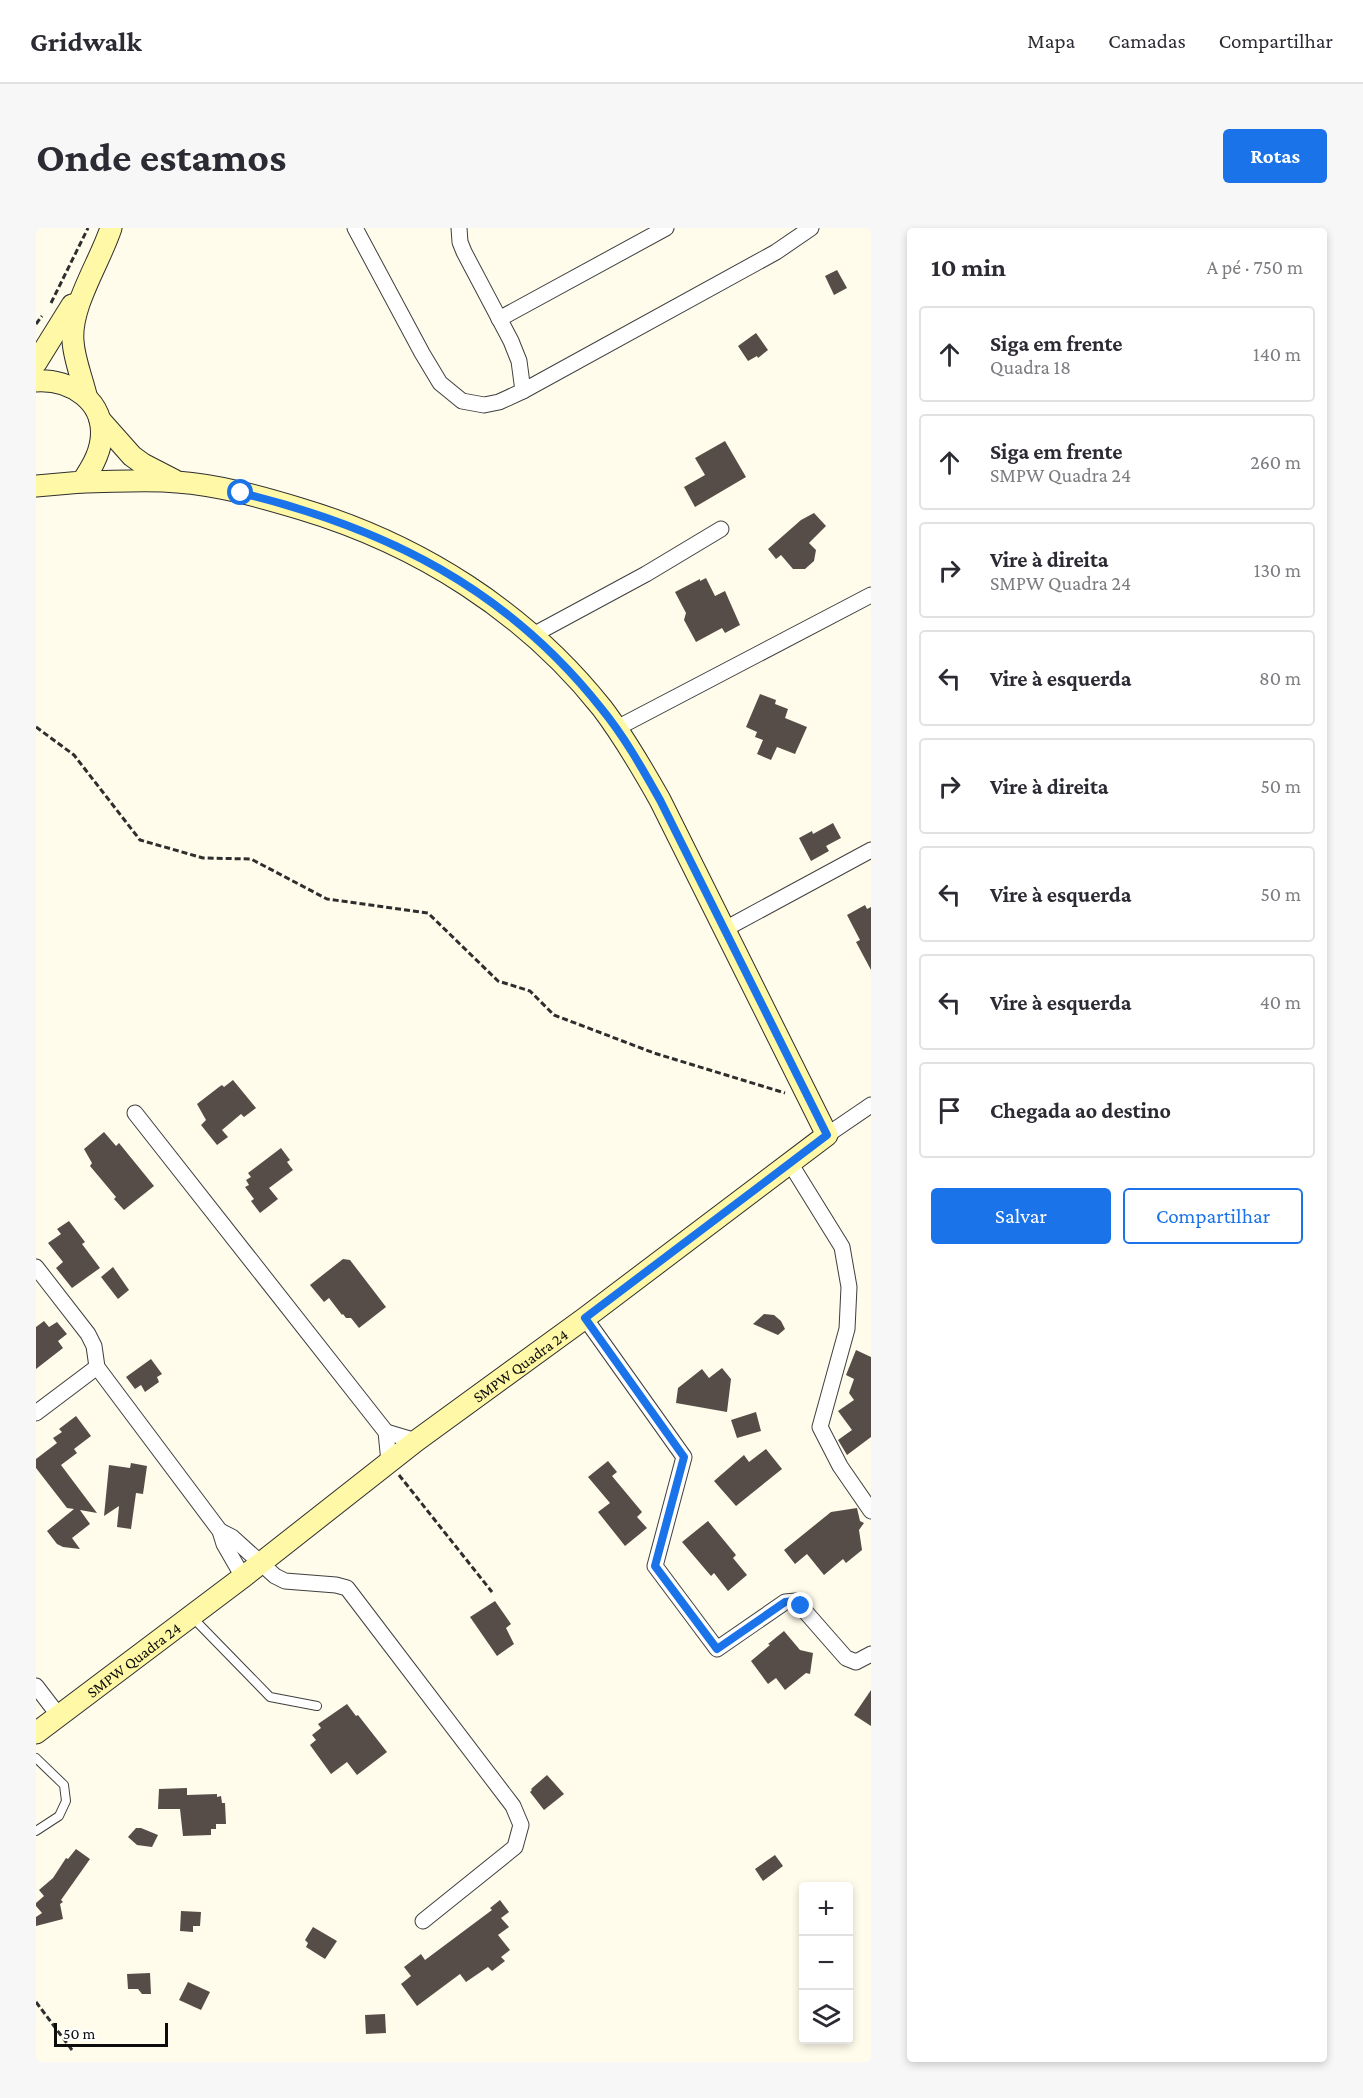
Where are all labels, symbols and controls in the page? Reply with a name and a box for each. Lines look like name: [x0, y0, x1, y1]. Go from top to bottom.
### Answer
text: Gridwalk: [30, 26, 142, 57]
text: Mapa: [1027, 29, 1075, 53]
text: Camadas: [1108, 29, 1186, 53]
text: Compartilhar: [1219, 29, 1333, 53]
button: Rotas: [1223, 129, 1327, 183]
text: Onde estamos: [36, 133, 286, 180]
text: 10 min: [931, 253, 1006, 282]
text: A pé · 750 m: [1207, 256, 1303, 278]
text: Siga em frente: [990, 331, 1123, 356]
icon: ahead: [933, 338, 966, 371]
text: 140 m: [1253, 343, 1301, 365]
text: Quadra 18: [990, 356, 1071, 378]
text: Siga em frente: [990, 439, 1123, 464]
icon: ahead: [933, 446, 966, 479]
text: 260 m: [1250, 451, 1301, 473]
text: SMPW Quadra 24: [990, 464, 1131, 486]
route start: [227, 479, 253, 505]
text: Vire à direita: [990, 547, 1109, 572]
icon: right: [933, 554, 966, 587]
text: 130 m: [1254, 559, 1301, 581]
text: SMPW Quadra 24: [990, 572, 1131, 594]
icon: left: [933, 662, 966, 695]
text: Vire à esquerda: [990, 666, 1131, 691]
text: 80 m: [1259, 667, 1301, 689]
icon: right: [933, 770, 966, 803]
text: Vire à direita: [990, 774, 1109, 799]
text: 50 m: [1260, 775, 1301, 797]
icon: left: [933, 878, 966, 911]
text: Vire à esquerda: [990, 882, 1131, 907]
text: 50 m: [1260, 883, 1301, 905]
icon: left: [933, 986, 966, 1019]
text: Vire à esquerda: [990, 990, 1131, 1015]
text: 40 m: [1260, 991, 1301, 1013]
icon: arrive: [933, 1094, 966, 1127]
text: Chegada ao destino: [990, 1098, 1171, 1123]
button: Salvar: [931, 1188, 1111, 1244]
button: Compartilhar: [1123, 1188, 1303, 1244]
street label: SMPW Quadra 24: [469, 1325, 571, 1405]
route end: [787, 1592, 813, 1618]
street label: SMPW Quadra 24: [83, 1619, 184, 1700]
map controls: [799, 1882, 853, 2044]
button: +: [799, 1882, 853, 1936]
button: −: [799, 1936, 853, 1990]
button: layers: [799, 1990, 853, 2044]
scale bar: [54, 2020, 168, 2048]
text: 50 m: [63, 2025, 95, 2042]

